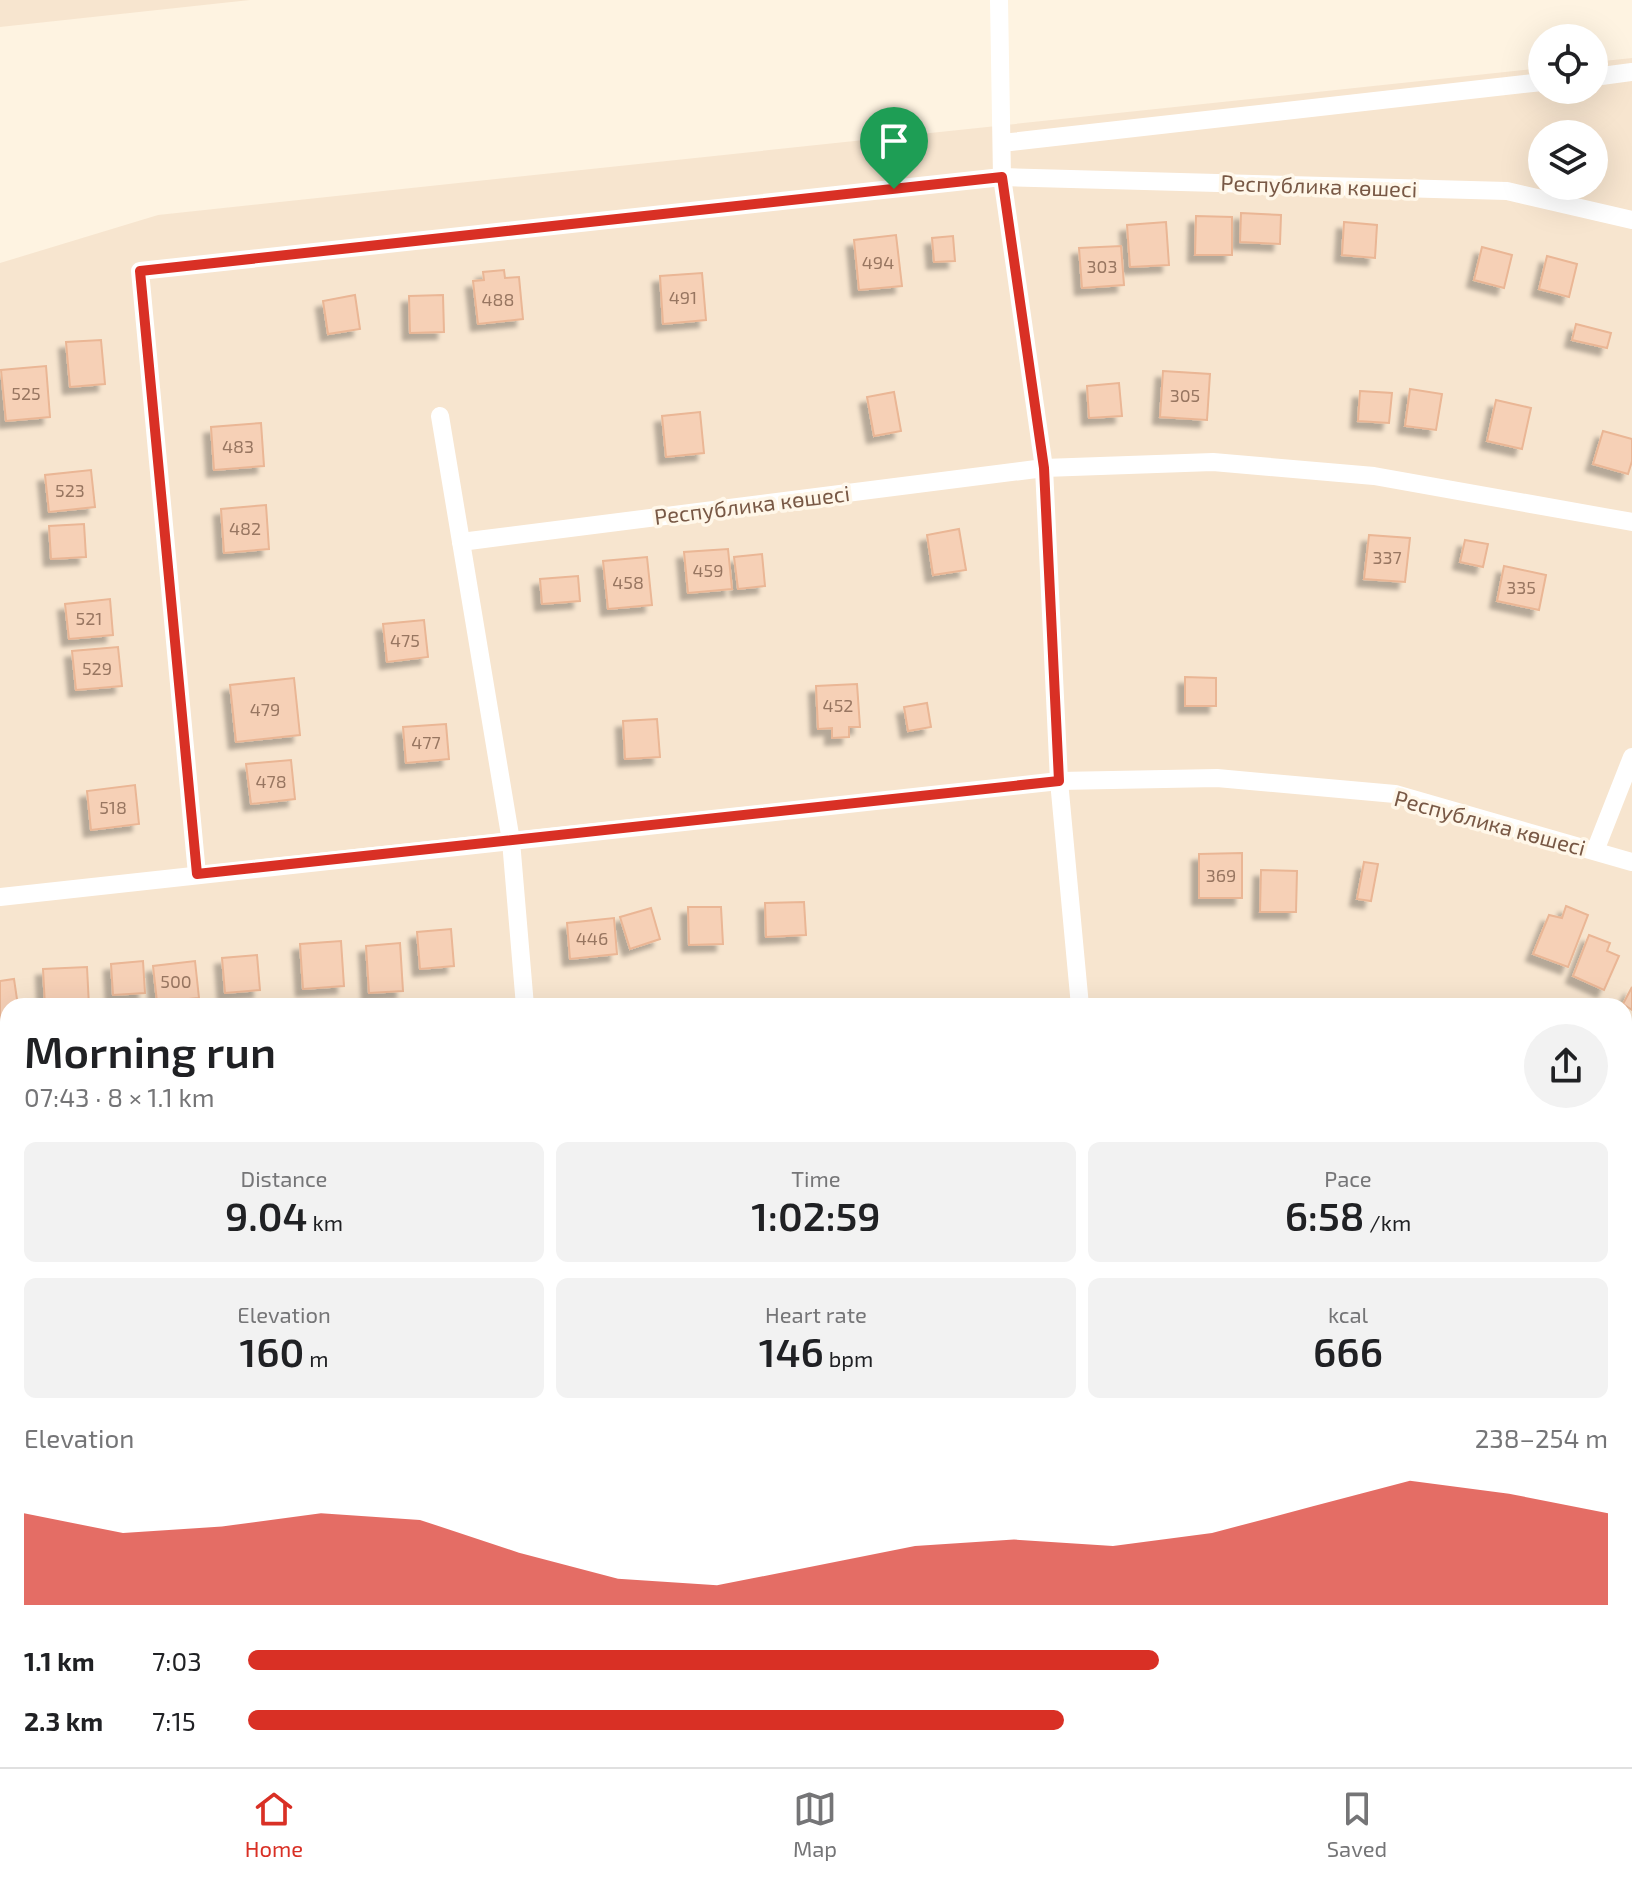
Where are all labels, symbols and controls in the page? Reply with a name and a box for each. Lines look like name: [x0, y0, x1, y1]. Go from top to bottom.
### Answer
map controls: [1528, 24, 1608, 200]
button: locate: [1528, 24, 1608, 104]
pin: [860, 107, 928, 189]
icon: arrive: [872, 119, 916, 163]
button: layers: [1528, 120, 1608, 200]
street label: Республика көшесі: [1220, 169, 1418, 202]
house number: 494: [862, 251, 894, 273]
house number: 303: [1087, 255, 1117, 277]
house number: 491: [669, 286, 697, 308]
house number: 488: [482, 288, 514, 310]
house number: 525: [11, 382, 41, 404]
house number: 305: [1170, 384, 1200, 406]
house number: 483: [222, 435, 254, 457]
house number: 523: [55, 479, 85, 501]
street label: Республика көшесі: [653, 479, 851, 530]
house number: 482: [229, 517, 261, 539]
house number: 337: [1372, 546, 1402, 568]
house number: 459: [692, 559, 724, 581]
house number: 458: [612, 571, 644, 593]
house number: 335: [1506, 576, 1536, 598]
house number: 521: [76, 607, 102, 629]
house number: 475: [390, 629, 420, 651]
house number: 529: [82, 657, 112, 679]
house number: 452: [823, 694, 853, 716]
house number: 479: [250, 698, 280, 720]
house number: 477: [411, 731, 441, 753]
house number: 478: [255, 770, 287, 792]
street label: Республика көшесі: [1392, 784, 1589, 861]
house number: 518: [99, 796, 127, 818]
house number: 369: [1206, 864, 1236, 886]
house number: 446: [576, 927, 608, 949]
house number: 500: [160, 970, 192, 992]
text: Morning run: [24, 1024, 276, 1077]
button: share: [1524, 1024, 1608, 1108]
text: 07:43 · 8 × 1.1 km: [24, 1081, 215, 1112]
text: Distance: [241, 1165, 327, 1191]
text: Time: [791, 1165, 841, 1191]
text: Pace: [1324, 1165, 1372, 1191]
text: 9.04: [225, 1191, 308, 1239]
text: 1:02:59: [751, 1191, 881, 1239]
text: 6:58: [1285, 1191, 1364, 1239]
text: km: [308, 1209, 343, 1235]
text: /km: [1364, 1209, 1411, 1235]
text: Elevation: [237, 1301, 331, 1327]
text: Heart rate: [765, 1301, 867, 1327]
text: kcal: [1328, 1301, 1368, 1327]
text: 160: [240, 1327, 304, 1375]
text: 146: [759, 1327, 824, 1375]
text: 666: [1313, 1327, 1383, 1375]
text: m: [304, 1345, 328, 1371]
text: bpm: [824, 1345, 873, 1371]
text: Elevation: [24, 1422, 134, 1453]
text: 238–254 m: [1475, 1422, 1608, 1453]
text: 1.1 km: [24, 1645, 95, 1676]
text: 7:03: [152, 1645, 202, 1676]
text: 2.3 km: [24, 1705, 103, 1736]
text: 7:15: [152, 1705, 196, 1736]
tab: Home: [245, 1787, 303, 1861]
tab: Map: [793, 1787, 837, 1861]
tab: Saved: [1327, 1787, 1387, 1861]

